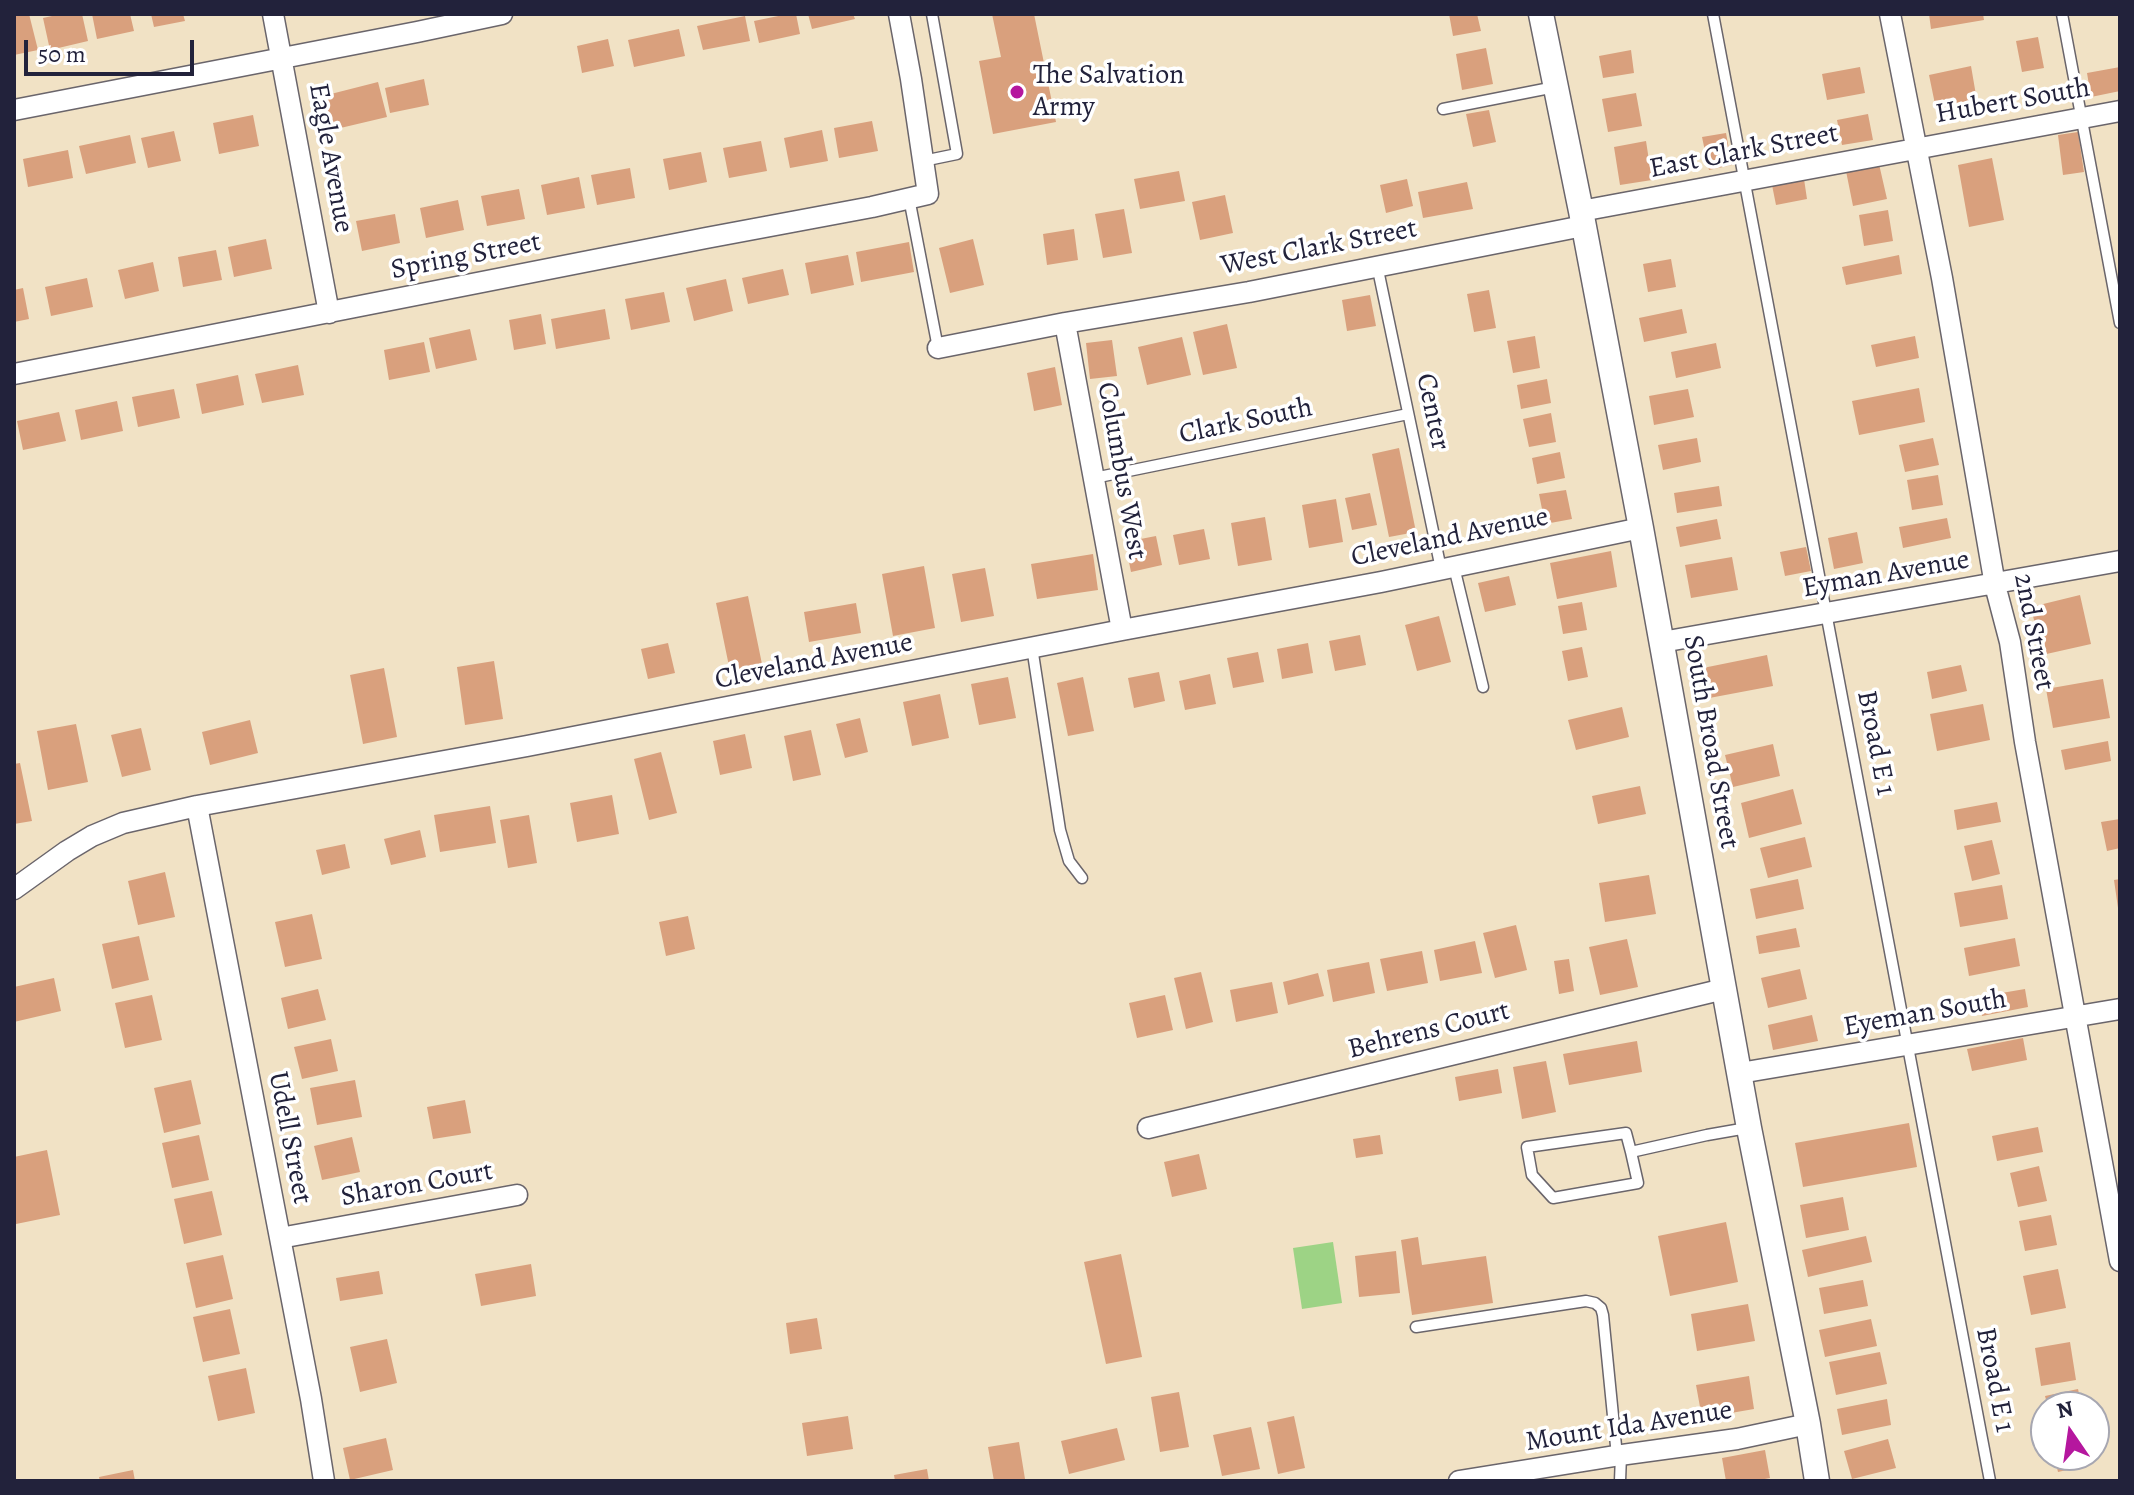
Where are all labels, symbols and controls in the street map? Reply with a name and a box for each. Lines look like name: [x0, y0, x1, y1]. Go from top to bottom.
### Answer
scale bar: [28, 24, 198, 74]
text: 50 m: [38, 38, 86, 70]
place label: The Salvation Army: [1033, 59, 1184, 125]
street label: Hubert South: [1933, 72, 2093, 132]
street label: Eagle Avenue: [300, 81, 360, 235]
marker: The Salvation Army: [1008, 83, 1026, 101]
street label: East Clark Street: [1647, 117, 1841, 187]
street label: West Clark Street: [1218, 213, 1420, 283]
street label: Spring Street: [388, 226, 544, 288]
street label: Center: [1408, 371, 1456, 453]
street label: Columbus West: [1089, 380, 1153, 562]
street label: Clark South: [1176, 392, 1316, 452]
street label: Cleveland Avenue: [1348, 501, 1552, 575]
street label: Eyman Avenue: [1800, 544, 1972, 606]
street label: 2nd Street: [2005, 571, 2061, 693]
street label: Cleveland Avenue: [712, 626, 916, 698]
street label: South Broad Street: [1675, 633, 1745, 851]
street label: Broad E 1: [1848, 688, 1902, 798]
street label: Eyeman South: [1841, 983, 2009, 1045]
street label: Behrens Court: [1345, 995, 1513, 1067]
street label: Udell Street: [260, 1069, 318, 1207]
street label: Sharon Court: [338, 1155, 496, 1215]
street label: Broad E 1: [1967, 1325, 2021, 1435]
north arrow: [2030, 1391, 2110, 1471]
text: N: [2054, 1393, 2076, 1426]
street label: Mount Ida Avenue: [1523, 1394, 1735, 1460]

